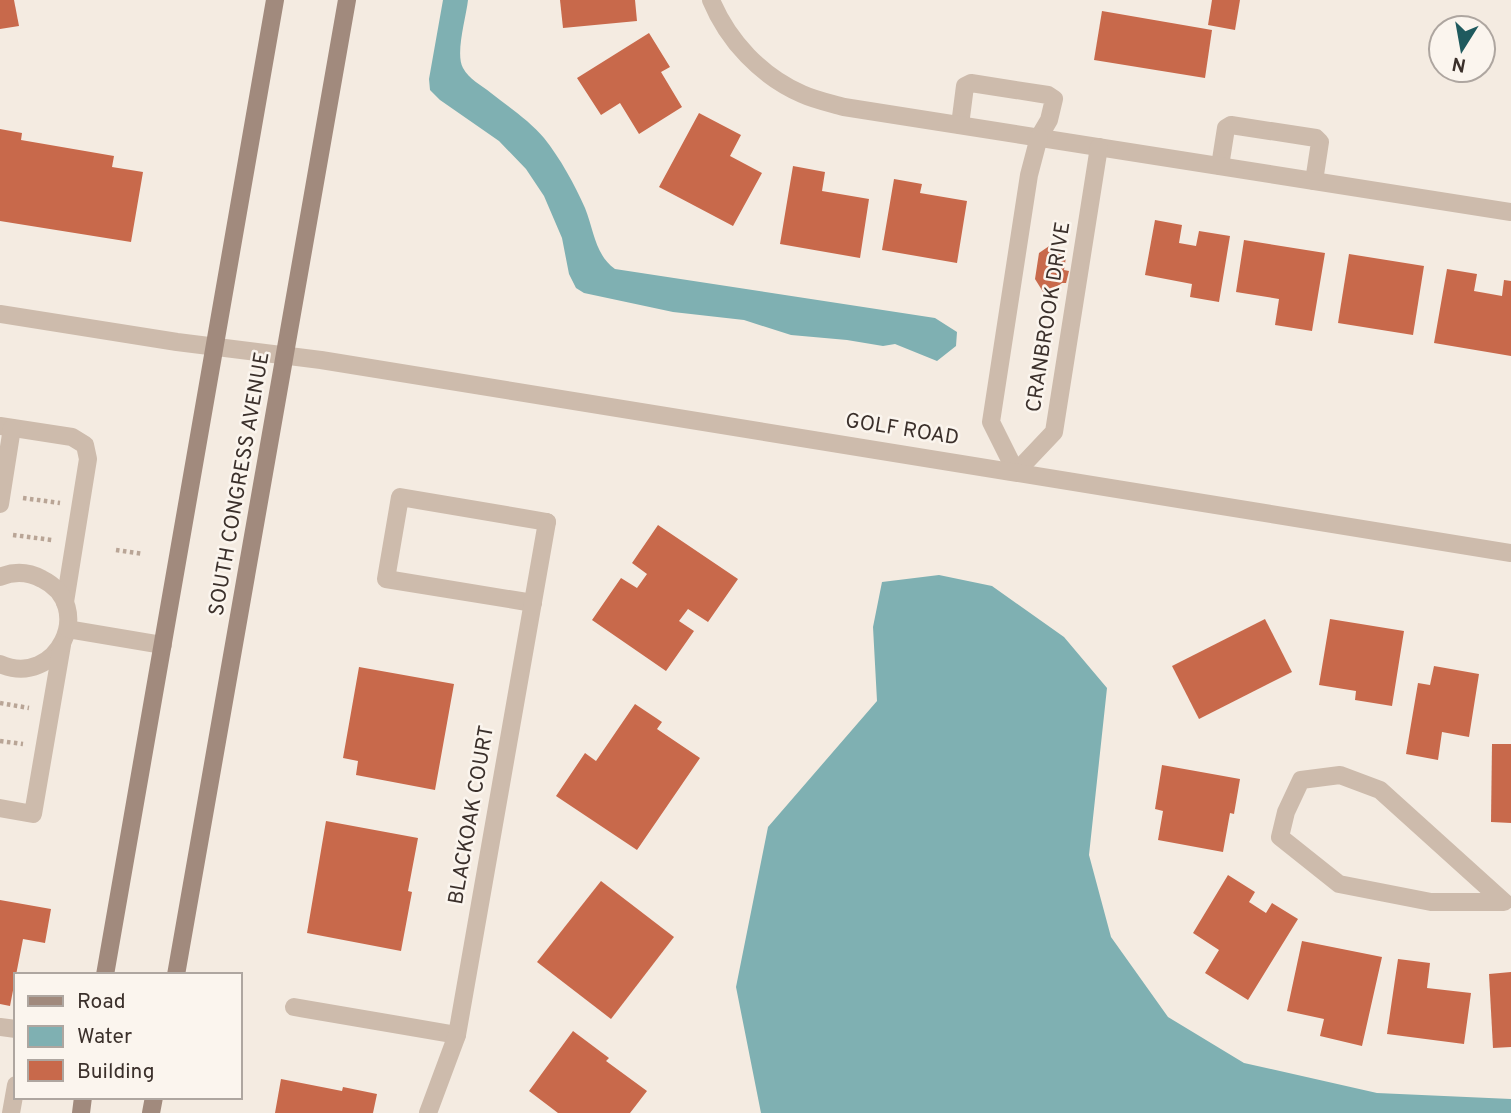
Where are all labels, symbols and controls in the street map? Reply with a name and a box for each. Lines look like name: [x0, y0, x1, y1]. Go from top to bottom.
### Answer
north arrow: [1427, 14, 1497, 84]
text: N: [1450, 51, 1468, 77]
street label: CRANBROOK DRIVE: [1021, 220, 1077, 414]
street label: SOUTH CONGRESS AVENUE: [203, 350, 277, 618]
street label: GOLF ROAD: [843, 408, 961, 452]
street label: BLACKOAK COURT: [443, 723, 501, 907]
legend: [14, 973, 242, 1099]
text: Road: [77, 989, 126, 1016]
text: Water: [77, 1024, 132, 1051]
text: Building: [77, 1059, 155, 1086]

